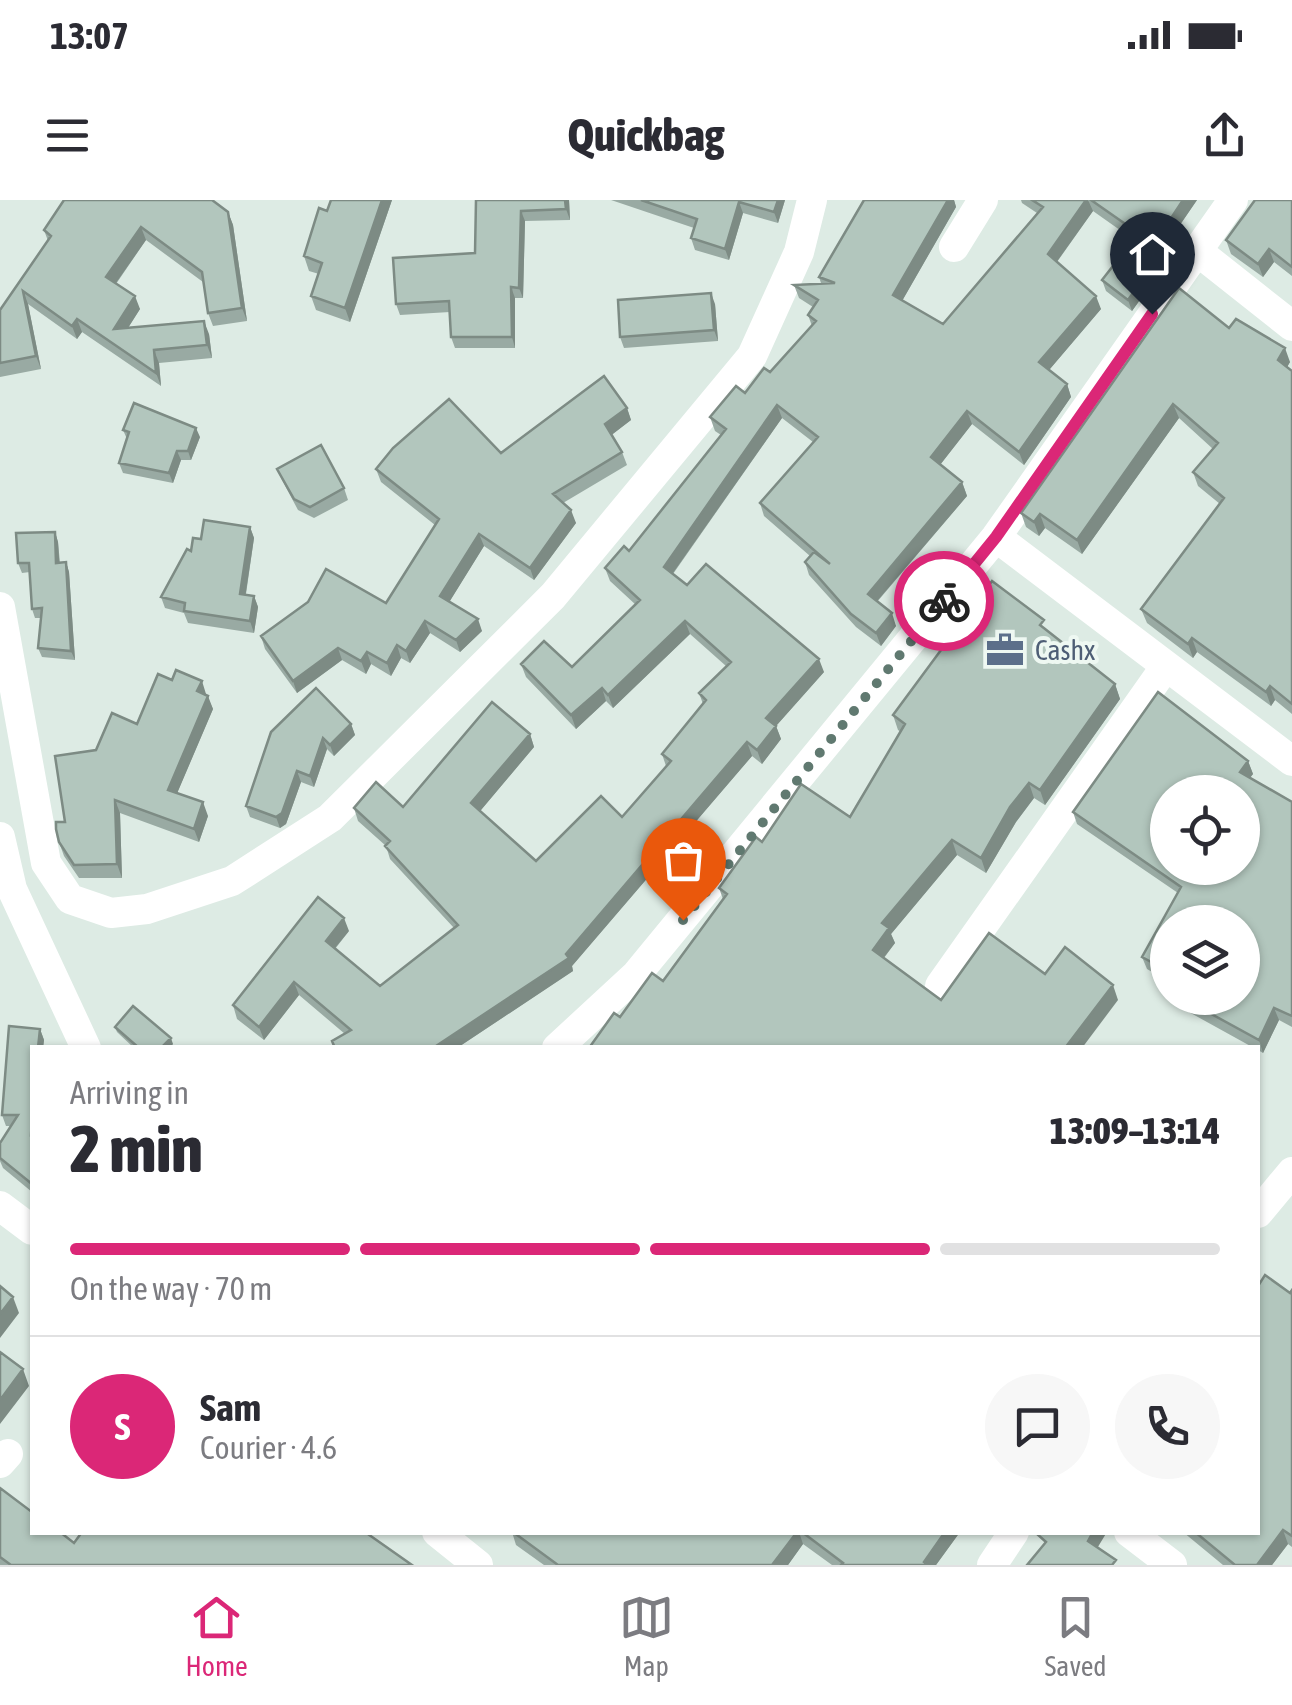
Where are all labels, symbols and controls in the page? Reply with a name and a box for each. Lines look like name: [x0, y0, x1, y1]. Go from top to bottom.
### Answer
text: 13:07: [50, 14, 129, 57]
icon: menu: [40, 108, 95, 163]
icon: share: [1197, 108, 1252, 163]
text: Quickbag: [568, 109, 724, 161]
pin: [1110, 212, 1195, 315]
icon: home: [1125, 227, 1180, 282]
courier: [894, 551, 994, 651]
icon: bike: [917, 574, 972, 629]
office icon: Cashx: [984, 629, 1026, 671]
place label: Cashx: [1035, 634, 1095, 666]
map controls: [1150, 775, 1260, 1015]
button: locate: [1150, 775, 1260, 885]
pin: [641, 818, 726, 921]
icon: bag: [656, 833, 711, 888]
button: layers: [1150, 905, 1260, 1015]
text: Arriving in: [70, 1074, 189, 1111]
text: 13:09–13:14: [1050, 1109, 1220, 1152]
text: 2 min: [70, 1111, 203, 1186]
text: On the way · 70 m: [70, 1270, 272, 1307]
button: chat: [985, 1374, 1090, 1479]
button: phone: [1115, 1374, 1220, 1479]
text: Sam: [200, 1386, 261, 1429]
text: S: [115, 1405, 130, 1448]
text: Courier · 4.6: [200, 1429, 337, 1466]
tab: Home: [185, 1590, 248, 1682]
tab: Map: [619, 1590, 674, 1682]
tab: Saved: [1045, 1590, 1107, 1682]

